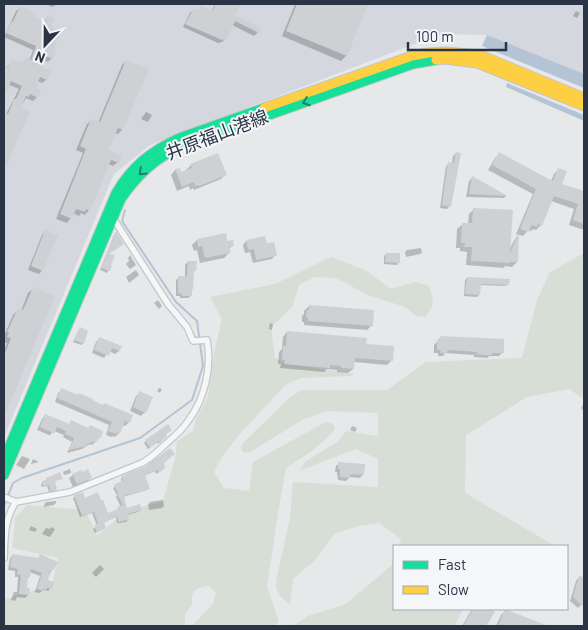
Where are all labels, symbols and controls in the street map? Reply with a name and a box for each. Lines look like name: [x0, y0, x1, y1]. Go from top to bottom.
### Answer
north arrow: [20, 20, 70, 70]
scale bar: [408, 20, 506, 52]
text: 100 m: [416, 27, 454, 45]
text: N: [32, 48, 47, 67]
one-way arrow: [303, 96, 311, 106]
street label: 井原福山港線: [162, 104, 271, 164]
one-way arrow: [139, 166, 148, 175]
legend: [393, 545, 568, 610]
text: Fast: [438, 555, 466, 573]
text: Slow: [438, 580, 469, 598]

